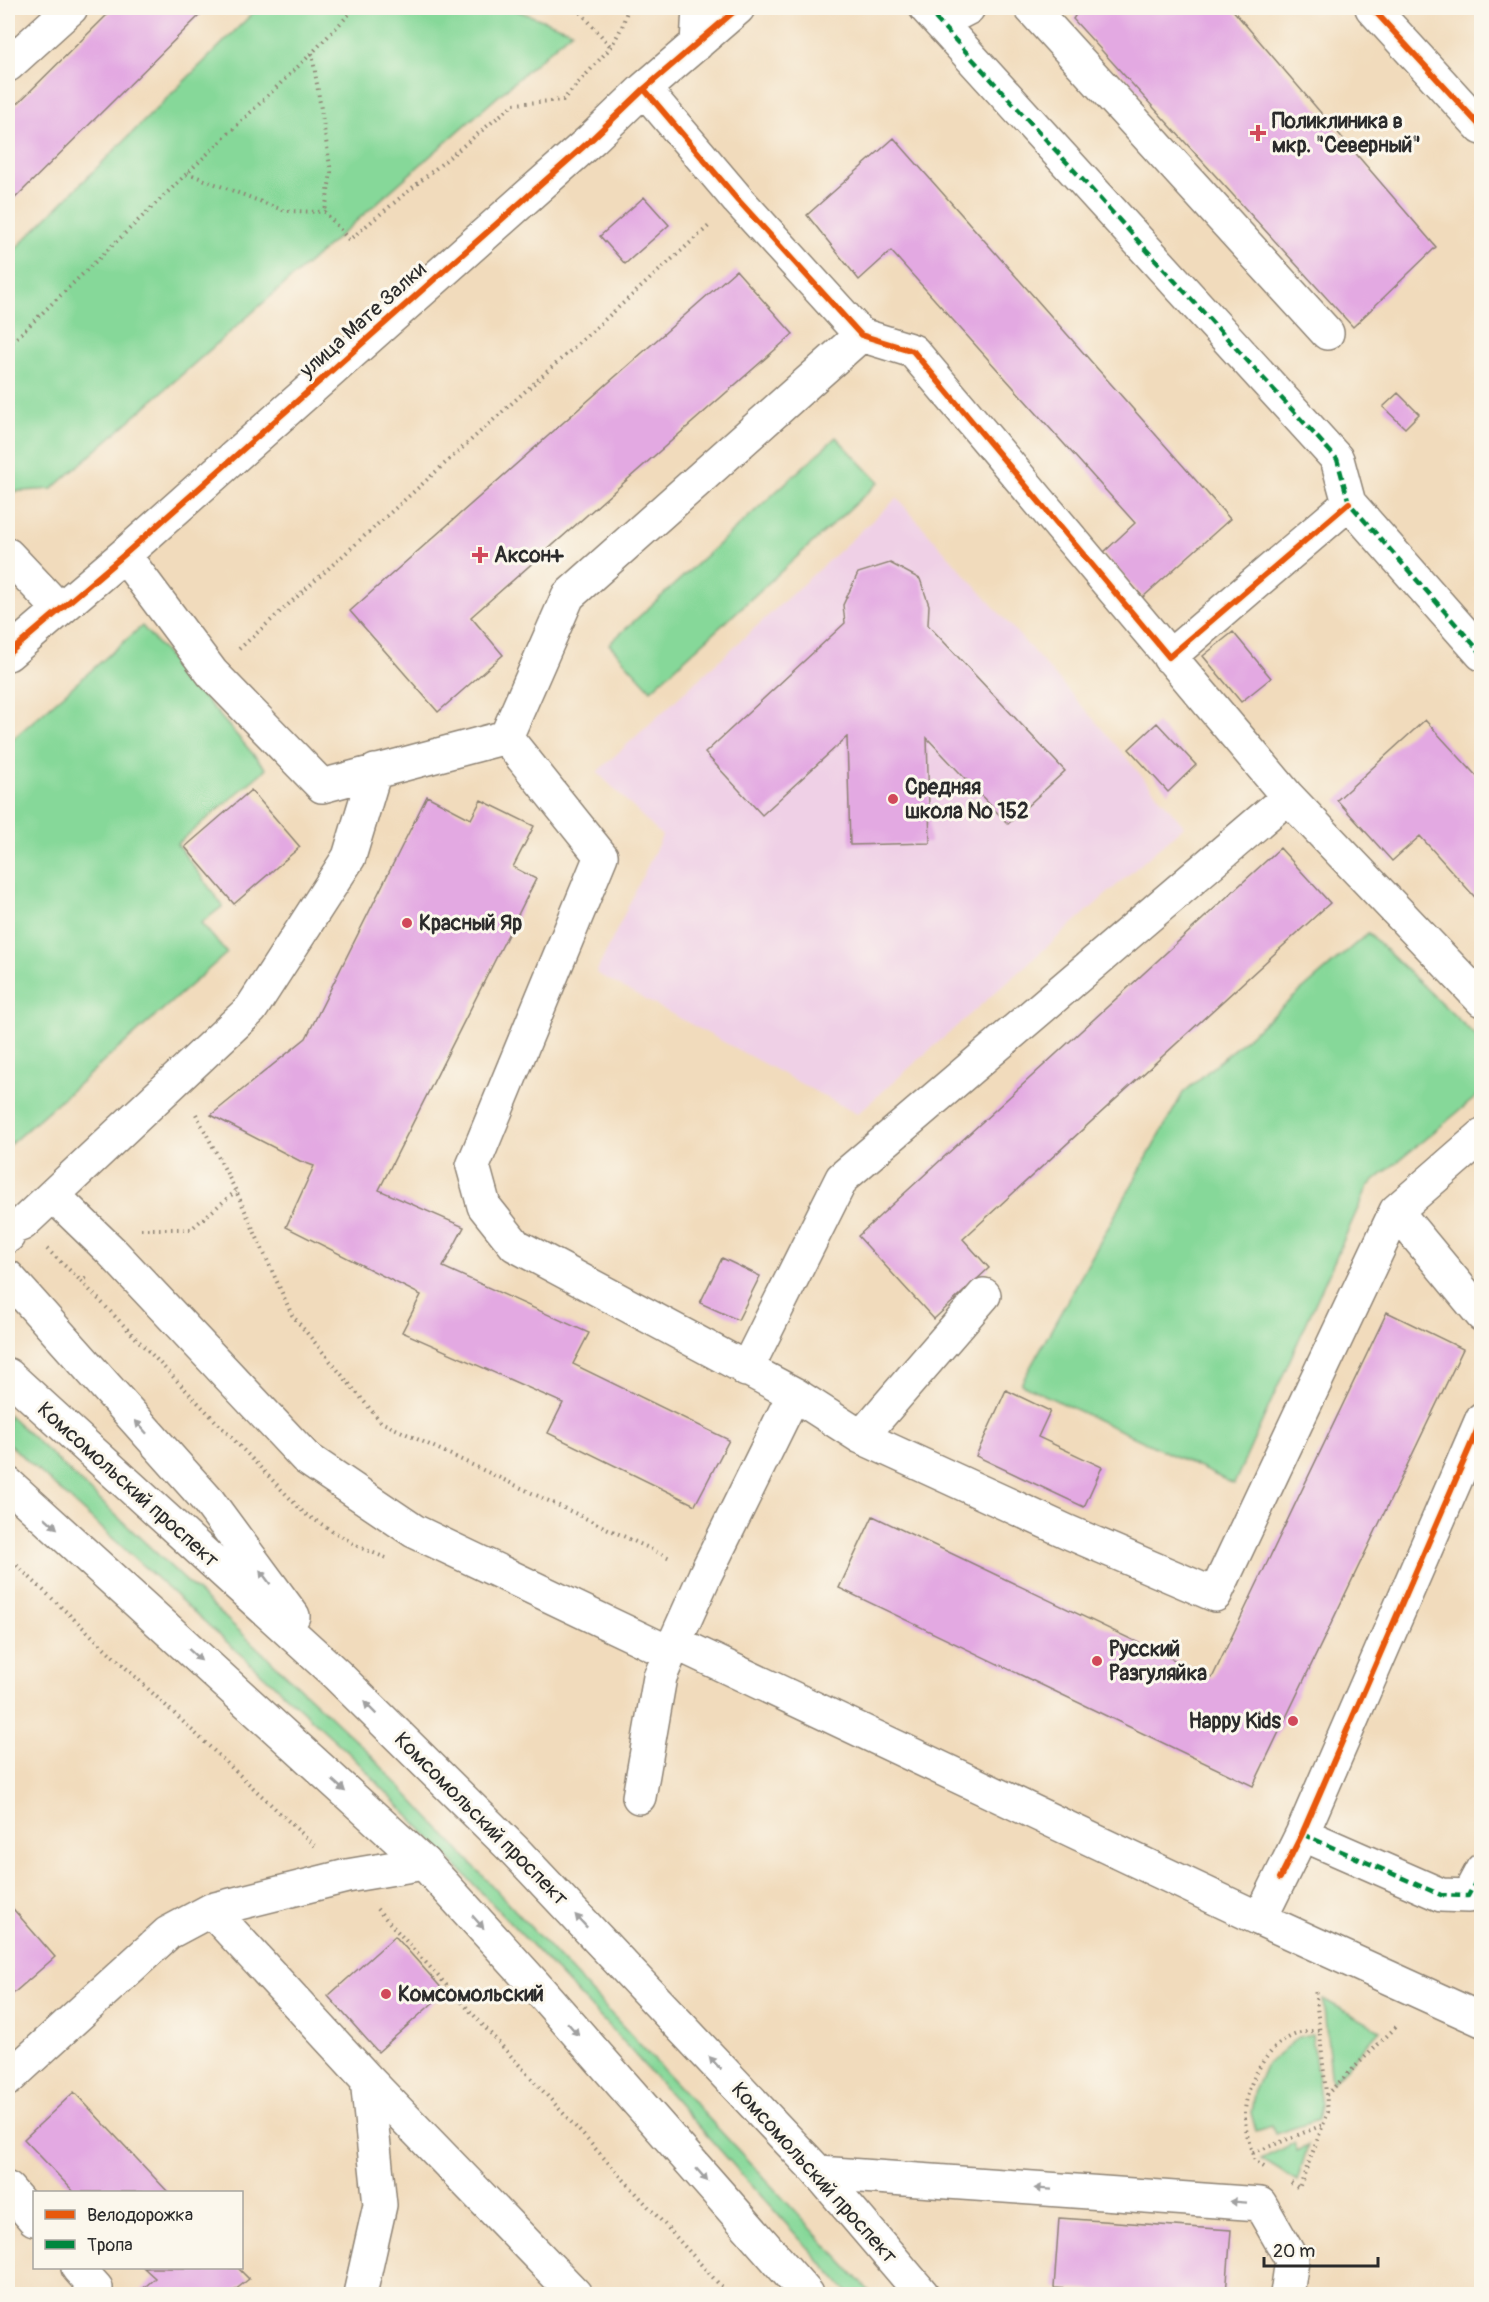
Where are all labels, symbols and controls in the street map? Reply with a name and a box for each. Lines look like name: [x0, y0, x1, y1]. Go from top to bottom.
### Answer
place label: Поликлиника в мкр. "Северный": [1272, 108, 1421, 159]
marker: Поликлиника в мкр. "Северный": [1249, 124, 1267, 142]
street label: улица Мате Залки: [293, 256, 432, 384]
place label: Аксон+: [494, 542, 564, 569]
marker: Аксон+: [471, 546, 489, 564]
place label: Средняя школа № 152: [905, 774, 1029, 825]
marker: Средняя школа № 152: [886, 792, 900, 806]
place label: Красный Яр: [419, 910, 522, 937]
marker: Красный Яр: [400, 916, 414, 930]
street label: Комсомольский проспект: [32, 1396, 225, 1574]
one-way arrow: [134, 1419, 148, 1434]
one-way arrow: [44, 1516, 58, 1530]
one-way arrow: [259, 1570, 271, 1586]
place label: Русский Разгуляйка: [1109, 1636, 1207, 1687]
one-way arrow: [187, 1648, 202, 1661]
marker: Русский Разгуляйка: [1090, 1654, 1104, 1668]
one-way arrow: [364, 1701, 378, 1715]
place label: Happy Kids: [1189, 1708, 1282, 1735]
marker: Happy Kids: [1286, 1714, 1300, 1728]
street label: Комсомольский проспект: [388, 1726, 574, 1912]
one-way arrow: [332, 1779, 347, 1793]
one-way arrow: [471, 1914, 484, 1929]
one-way arrow: [574, 1914, 588, 1929]
place label: Комсомольский: [398, 1981, 544, 2008]
marker: Комсомольский: [379, 1987, 393, 2001]
one-way arrow: [566, 2021, 580, 2036]
one-way arrow: [709, 2056, 722, 2071]
street label: Комсомольский проспект: [725, 2077, 903, 2270]
one-way arrow: [695, 2167, 708, 2182]
one-way arrow: [1034, 2184, 1053, 2193]
legend: [33, 2191, 243, 2269]
one-way arrow: [1228, 2197, 1247, 2207]
text: Велодорожка: [87, 2204, 193, 2227]
scale bar: [1264, 2230, 1378, 2268]
text: Тропа: [87, 2234, 133, 2257]
text: 20 m: [1273, 2240, 1315, 2263]

